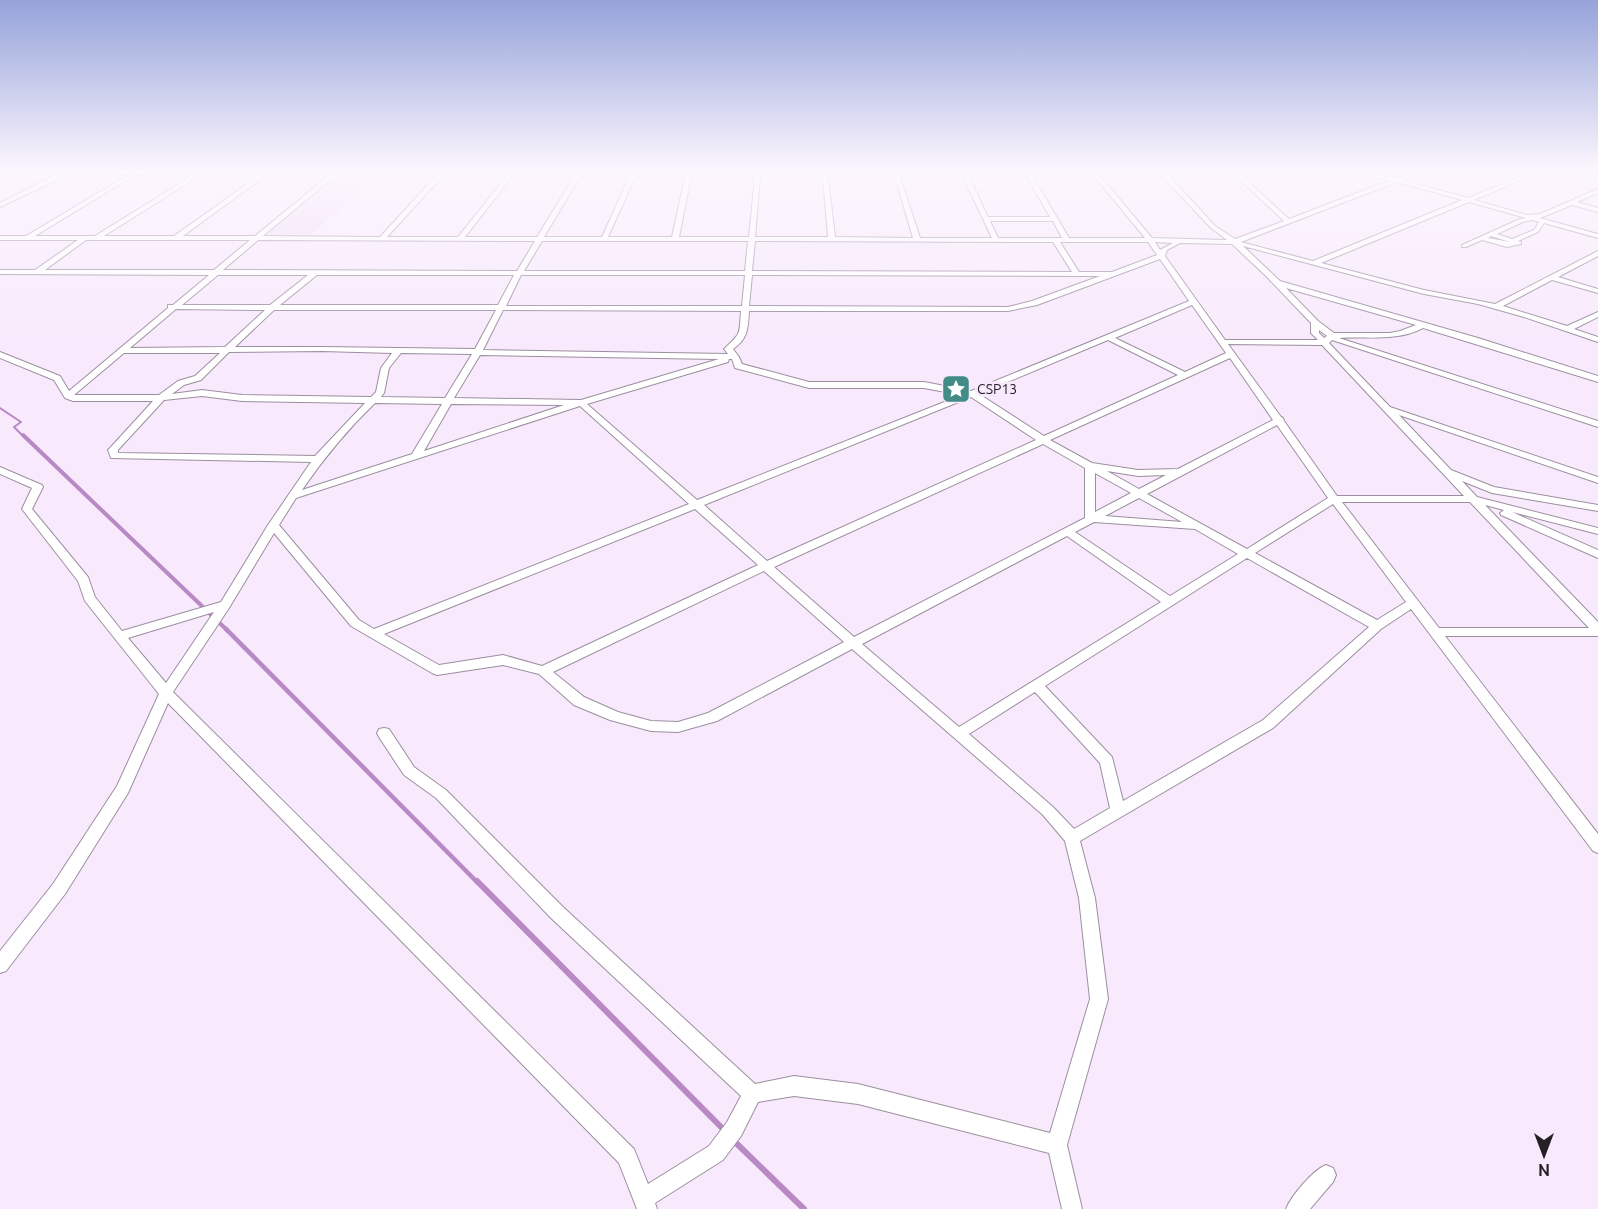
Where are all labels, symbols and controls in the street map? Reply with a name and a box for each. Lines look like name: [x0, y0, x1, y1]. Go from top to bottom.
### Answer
place icon: CSP13: [940, 373, 972, 405]
place label: CSP13: [977, 381, 1017, 397]
north arrow: [1514, 1125, 1574, 1185]
text: N: [1538, 1161, 1550, 1179]

